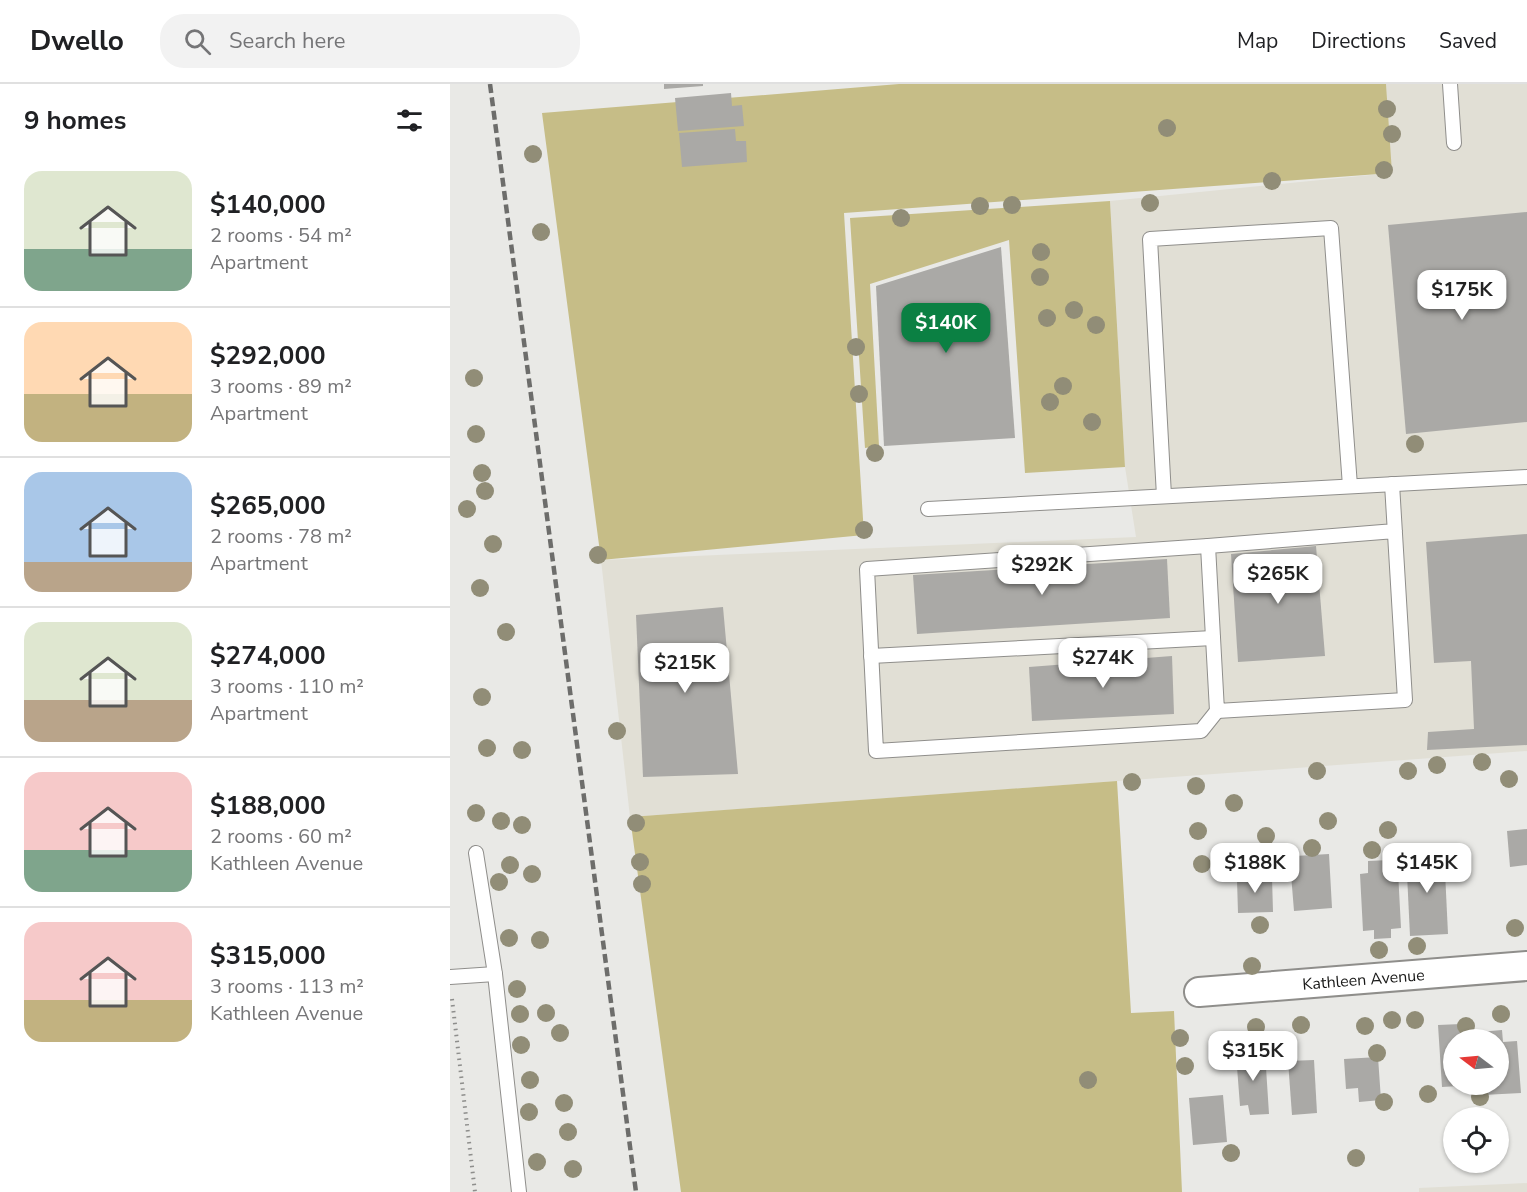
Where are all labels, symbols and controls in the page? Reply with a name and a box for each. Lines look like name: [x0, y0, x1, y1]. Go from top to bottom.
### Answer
search box: [160, 14, 580, 68]
text: Dwello: [30, 22, 124, 60]
icon: search: [181, 25, 214, 58]
text: Search here: [229, 26, 346, 56]
text: Map: [1237, 27, 1278, 55]
text: Directions: [1311, 27, 1406, 55]
text: Saved: [1439, 27, 1497, 55]
text: 9 homes: [24, 103, 126, 138]
icon: filters: [393, 104, 426, 137]
text: $140,000: [210, 187, 326, 222]
icon: home: [72, 195, 144, 267]
text: 2 rooms · 54 m²: [210, 222, 352, 249]
text: Apartment: [210, 249, 308, 276]
pin: $175K: [1420, 270, 1504, 321]
text: $175K: [1431, 276, 1493, 303]
pin: $140K: [904, 303, 988, 354]
text: $140K: [915, 309, 977, 336]
text: $292,000: [210, 338, 326, 373]
icon: home: [72, 346, 144, 418]
text: 3 rooms · 89 m²: [210, 373, 352, 400]
text: Apartment: [210, 400, 308, 427]
text: $265,000: [210, 488, 326, 523]
icon: home: [72, 496, 144, 568]
text: 2 rooms · 78 m²: [210, 523, 352, 550]
pin: $292K: [1000, 545, 1084, 596]
text: Apartment: [210, 550, 308, 577]
text: $292K: [1011, 551, 1073, 578]
pin: $265K: [1236, 554, 1320, 605]
text: $265K: [1247, 560, 1309, 587]
text: $274,000: [210, 638, 326, 673]
pin: $274K: [1061, 638, 1145, 689]
pin: $215K: [643, 643, 727, 694]
text: $274K: [1072, 644, 1134, 671]
icon: home: [72, 646, 144, 718]
text: $215K: [654, 649, 716, 676]
text: 3 rooms · 110 m²: [210, 673, 364, 700]
text: Apartment: [210, 700, 308, 727]
text: $188,000: [210, 788, 326, 823]
icon: home: [72, 796, 144, 868]
text: 2 rooms · 60 m²: [210, 823, 352, 850]
pin: $188K: [1213, 843, 1297, 894]
pin: $145K: [1385, 843, 1469, 894]
text: $188K: [1224, 849, 1286, 876]
text: $145K: [1396, 849, 1458, 876]
text: Kathleen Avenue: [210, 850, 363, 877]
text: $315,000: [210, 938, 326, 973]
icon: home: [72, 946, 144, 1018]
street label: Kathleen Avenue: [1302, 964, 1426, 996]
text: 3 rooms · 113 m²: [210, 973, 364, 1000]
text: Kathleen Avenue: [210, 1000, 363, 1027]
north arrow: [1443, 1029, 1509, 1095]
map controls: [1443, 1029, 1509, 1173]
pin: $315K: [1211, 1031, 1295, 1082]
text: $315K: [1222, 1037, 1284, 1064]
button: locate: [1443, 1107, 1509, 1173]

